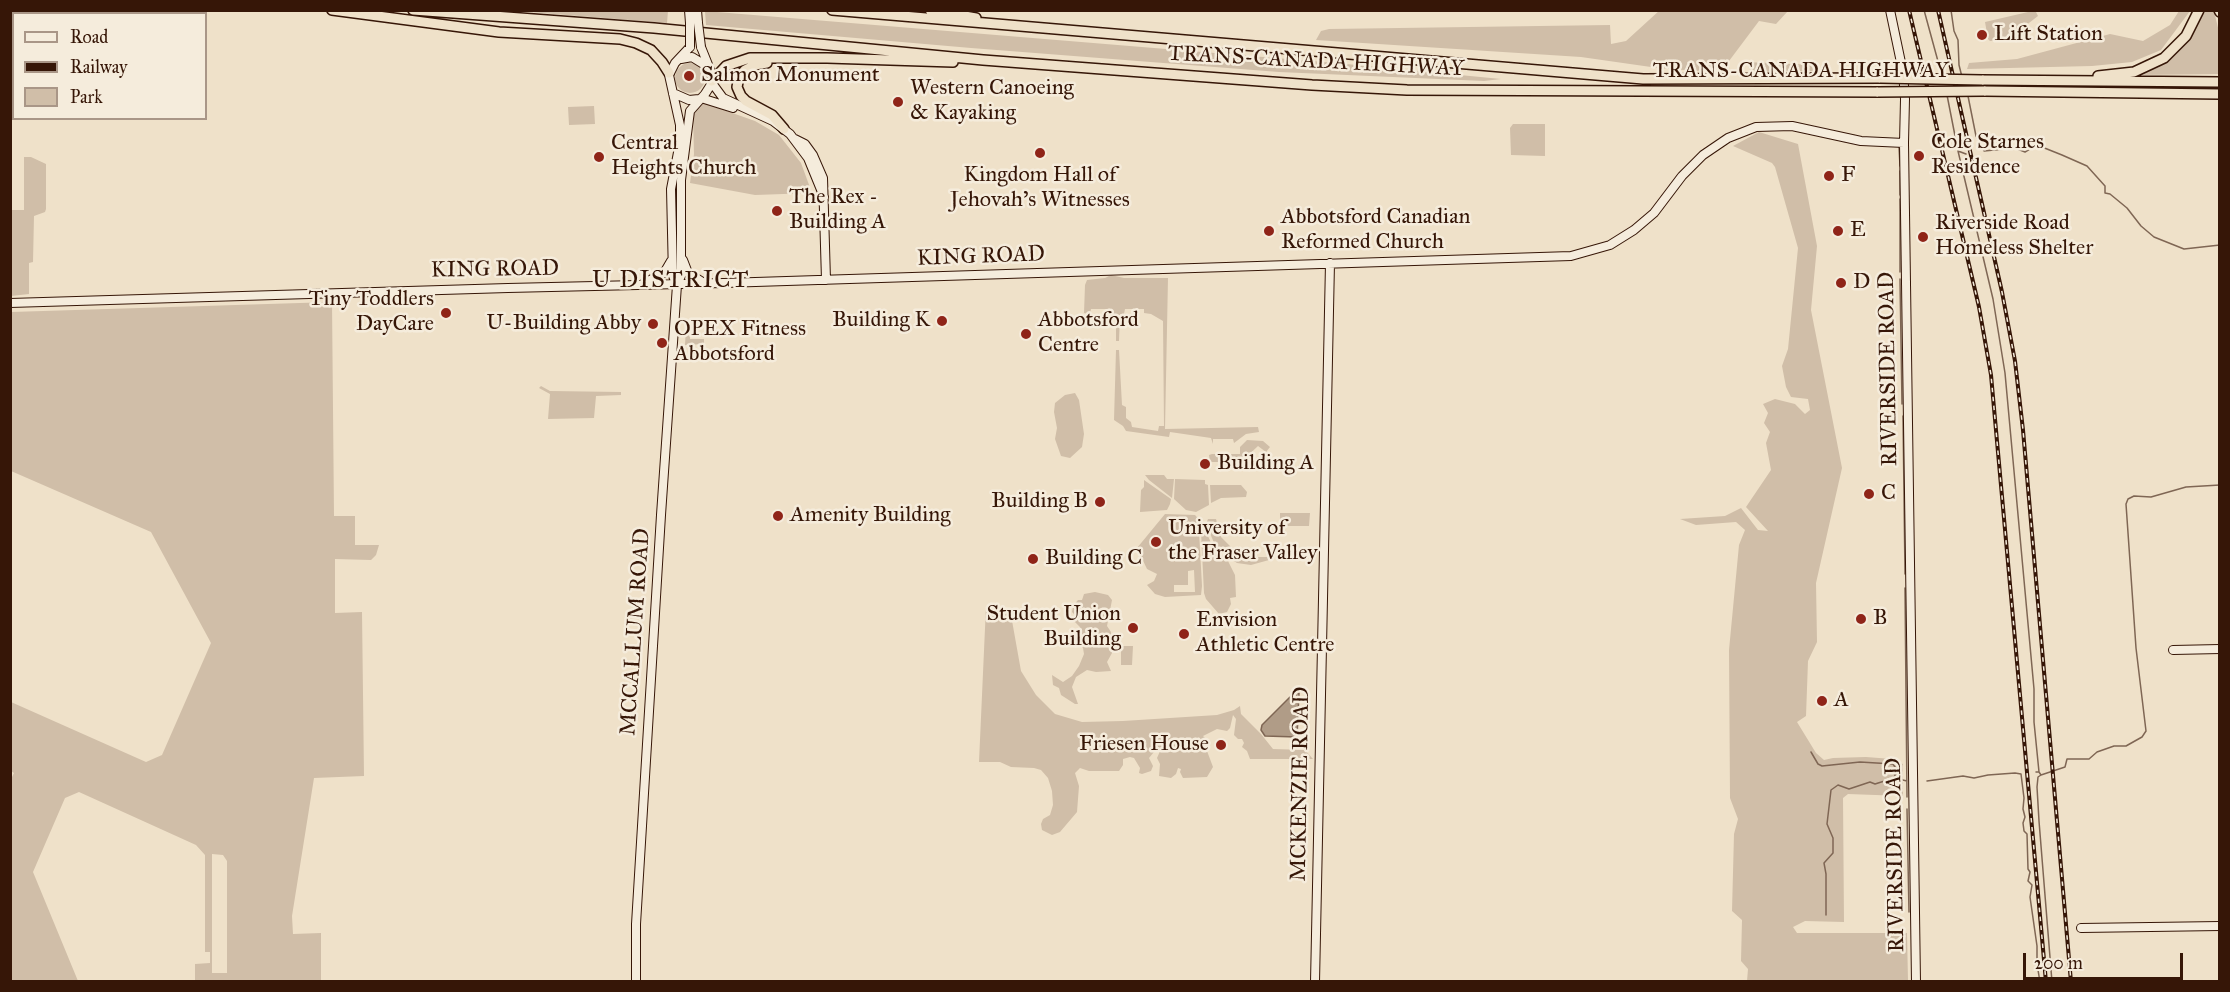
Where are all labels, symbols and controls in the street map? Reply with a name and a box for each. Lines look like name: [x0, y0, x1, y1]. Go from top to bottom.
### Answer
legend: [12, 12, 207, 120]
place label: Lift Station: [1994, 22, 2103, 48]
text: Road: [70, 26, 108, 48]
marker: Lift Station: [1975, 28, 1989, 42]
street label: TRANS-CANADA HIGHWAY: [1167, 41, 1465, 83]
text: Railway: [70, 56, 127, 78]
street label: TRANS-CANADA HIGHWAY: [1653, 59, 1949, 85]
place label: Salmon Monument: [701, 63, 880, 89]
marker: Salmon Monument: [682, 69, 696, 83]
place label: Western Canoeing & Kayaking: [910, 76, 1074, 128]
text: Park: [70, 86, 103, 108]
marker: Western Canoeing & Kayaking: [891, 95, 905, 109]
place label: Cole Starnes Residence: [1931, 130, 2044, 182]
place label: Central Heights Church: [611, 131, 756, 182]
marker: Kingdom Hall of Jehovah's Witnesses: [1033, 146, 1047, 160]
marker: Cole Starnes Residence: [1912, 149, 1926, 163]
marker: Central Heights Church: [592, 150, 606, 164]
place label: Kingdom Hall of Jehovah's Witnesses: [950, 163, 1130, 214]
place label: F: [1841, 163, 1855, 189]
marker: F: [1822, 169, 1836, 183]
place label: The Rex - Building A: [789, 185, 886, 236]
marker: The Rex - Building A: [770, 204, 784, 218]
place label: Abbotsford Canadian Reformed Church: [1281, 205, 1470, 256]
place label: Riverside Road Homeless Shelter: [1935, 211, 2093, 262]
place label: E: [1850, 218, 1866, 244]
marker: Abbotsford Canadian Reformed Church: [1262, 224, 1276, 238]
marker: E: [1831, 224, 1845, 238]
marker: Riverside Road Homeless Shelter: [1916, 230, 1930, 244]
street label: KING ROAD: [917, 242, 1045, 272]
street label: KING ROAD: [431, 256, 559, 284]
district label: U DISTRICT: [592, 267, 750, 295]
place label: D: [1853, 270, 1870, 296]
street label: RIVERSIDE ROAD: [1874, 271, 1904, 467]
marker: D: [1834, 276, 1848, 290]
place label: Tiny Toddlers DayCare: [308, 287, 434, 338]
marker: Tiny Toddlers DayCare: [439, 306, 453, 320]
place label: Building K: [832, 308, 930, 334]
place label: Abbotsford Centre: [1038, 308, 1139, 360]
place label: U-Building Abby: [486, 311, 641, 337]
marker: Building K: [935, 314, 949, 328]
marker: U-Building Abby: [646, 317, 660, 331]
place label: OPEX Fitness Abbotsford: [674, 317, 806, 368]
marker: Abbotsford Centre: [1019, 327, 1033, 341]
marker: OPEX Fitness Abbotsford: [655, 336, 669, 350]
place label: Building A: [1217, 451, 1314, 477]
marker: Building A: [1198, 457, 1212, 471]
place label: C: [1881, 481, 1896, 507]
marker: C: [1862, 487, 1876, 501]
place label: Building B: [991, 489, 1088, 515]
marker: Building B: [1093, 495, 1107, 509]
place label: Amenity Building: [790, 503, 951, 529]
marker: Amenity Building: [771, 509, 785, 523]
place label: University of the Fraser Valley: [1168, 516, 1317, 568]
street label: MCCALLUM ROAD: [616, 527, 656, 737]
marker: University of the Fraser Valley: [1149, 535, 1163, 549]
place label: Building C: [1045, 546, 1142, 572]
marker: Building C: [1026, 552, 1040, 566]
place label: Student Union Building: [986, 602, 1121, 654]
place label: B: [1873, 606, 1888, 632]
place label: Envision Athletic Centre: [1196, 608, 1334, 660]
marker: B: [1854, 612, 1868, 626]
marker: Student Union Building: [1126, 621, 1140, 635]
marker: Envision Athletic Centre: [1177, 627, 1191, 641]
street label: MCKENZIE ROAD: [1286, 686, 1316, 882]
place label: A: [1834, 688, 1849, 714]
marker: A: [1815, 694, 1829, 708]
place label: Friesen House: [1079, 732, 1209, 758]
marker: Friesen House: [1214, 738, 1228, 752]
street label: RIVERSIDE ROAD: [1881, 757, 1911, 953]
scale bar: [2026, 941, 2186, 979]
text: 200 m: [2034, 952, 2083, 974]

